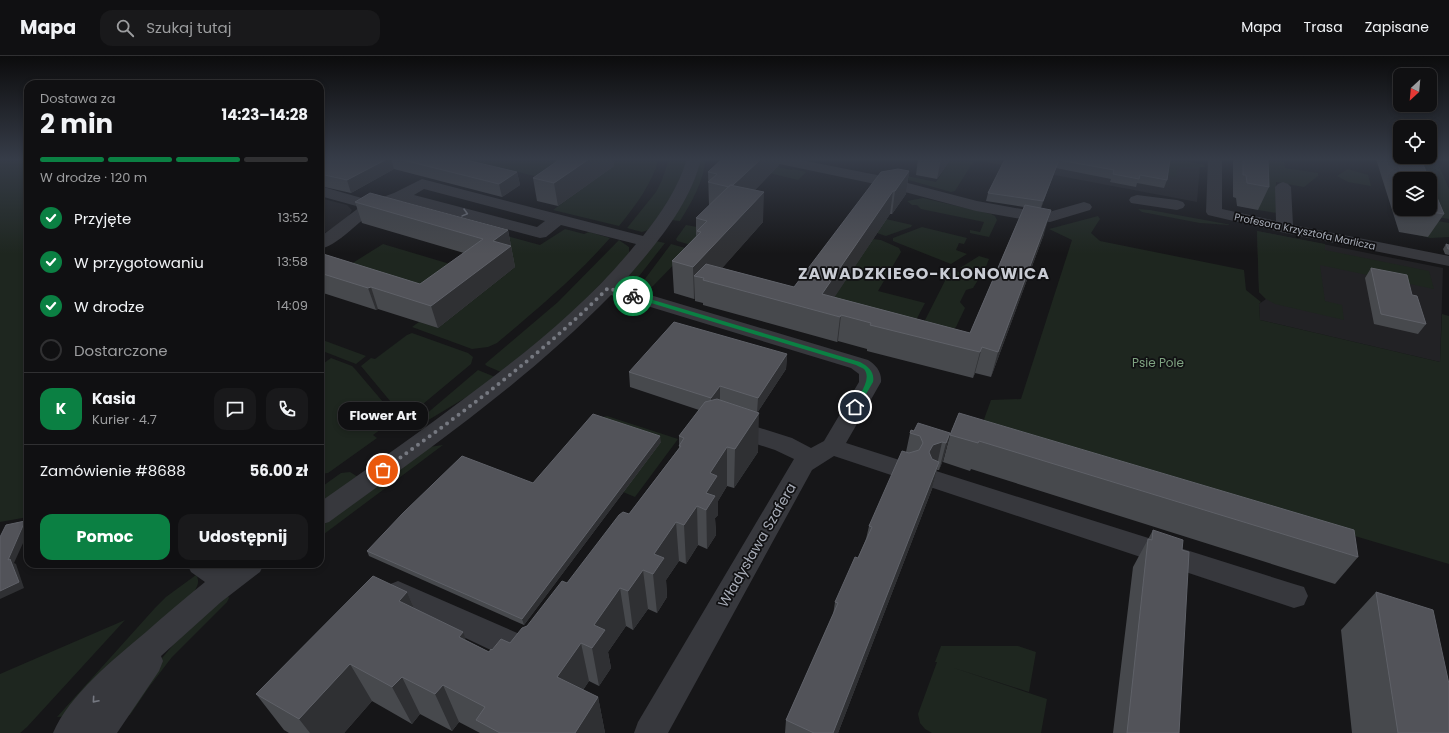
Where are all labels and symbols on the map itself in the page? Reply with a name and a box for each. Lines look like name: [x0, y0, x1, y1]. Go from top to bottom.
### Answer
north arrow: [1393, 68, 1437, 112]
one-way arrow: [462, 209, 468, 217]
street label: Profesora Krzysztofa Marlicza: [1233, 209, 1377, 254]
district label: ZAWADZKIEGO-KLONOWICA: [798, 262, 1050, 285]
courier: [613, 276, 653, 316]
park label: Psie Pole: [1132, 354, 1184, 371]
pin: [838, 390, 872, 424]
callout: Flower Art: [338, 402, 428, 430]
pin: [366, 453, 400, 487]
street label: Władysława Szafera: [713, 479, 801, 611]
one-way arrow: [93, 695, 100, 703]

